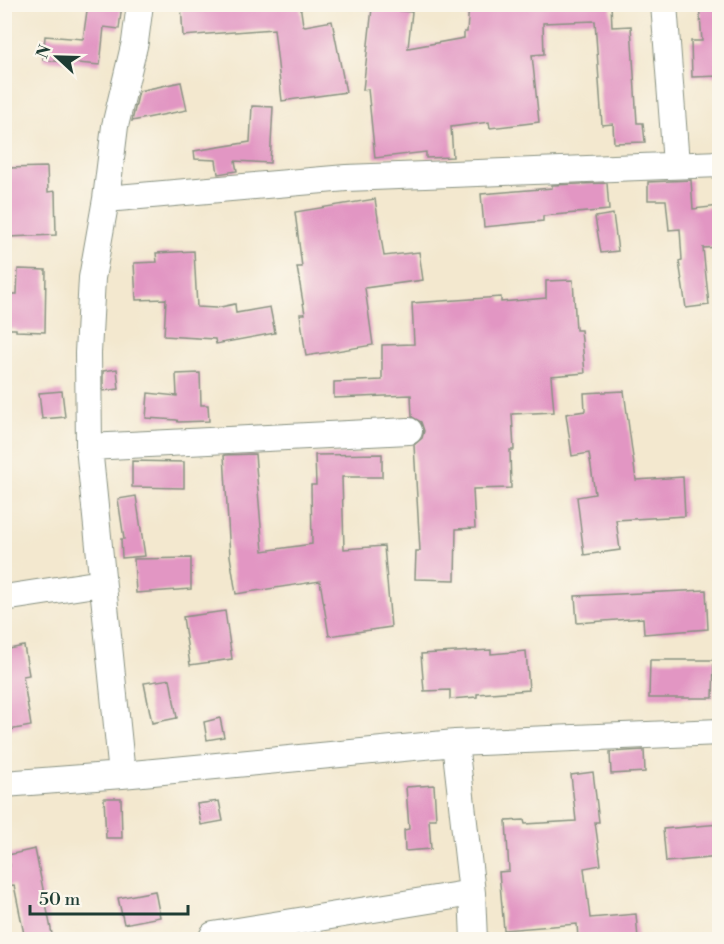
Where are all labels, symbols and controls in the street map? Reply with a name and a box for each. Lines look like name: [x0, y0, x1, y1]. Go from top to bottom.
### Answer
north arrow: [27, 27, 87, 87]
text: N: [32, 42, 56, 61]
scale bar: [30, 878, 188, 916]
text: 50 m: [39, 888, 81, 911]

